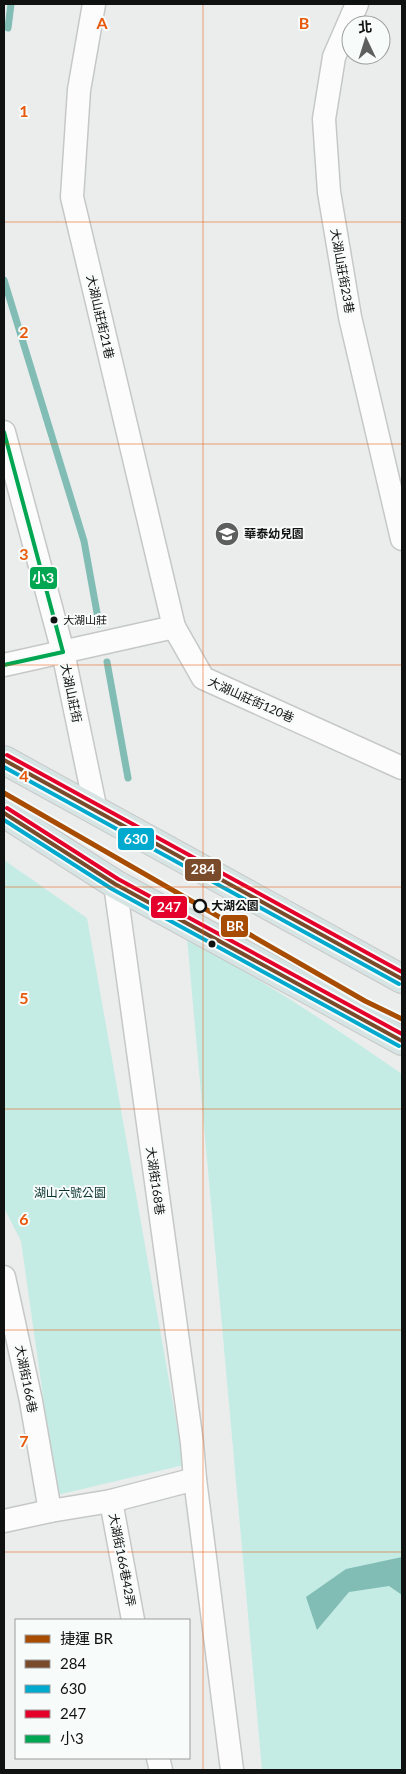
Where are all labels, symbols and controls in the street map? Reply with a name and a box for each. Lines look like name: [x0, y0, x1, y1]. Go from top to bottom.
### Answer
text: A: [95, 13, 108, 32]
text: B: [299, 13, 309, 32]
north arrow: [341, 15, 391, 65]
text: 北: [357, 18, 373, 36]
text: 1: [19, 101, 29, 120]
street label: 大湖山莊街23巷: [328, 227, 357, 315]
street label: 大湖山莊街21巷: [84, 273, 117, 360]
text: 2: [19, 322, 29, 341]
school or university icon: 華泰幼兒園: [214, 521, 240, 547]
place label: 華泰幼兒園: [244, 526, 304, 541]
text: 3: [19, 544, 29, 563]
line badge: 小3: [29, 566, 58, 590]
text: 小3: [32, 569, 54, 586]
place label: 大湖山莊: [63, 613, 107, 626]
marker: 大湖山莊: [49, 615, 59, 625]
street label: 大湖山莊街: [58, 662, 85, 724]
street label: 大湖山莊街120巷: [206, 674, 297, 725]
text: 4: [19, 766, 29, 785]
line badge: 630: [117, 827, 155, 851]
text: 630: [124, 830, 148, 847]
line badge: 284: [184, 858, 222, 882]
text: 284: [191, 860, 215, 877]
line badge: 247: [150, 895, 188, 919]
text: 247: [157, 898, 181, 915]
place label: 大湖公園: [211, 898, 259, 913]
marker: 大湖公園: [193, 899, 207, 913]
line badge: BR: [220, 914, 249, 938]
text: BR: [226, 917, 245, 934]
unlabelled marker: [207, 939, 217, 949]
text: 5: [19, 988, 29, 1007]
street label: 大湖街168巷: [143, 1146, 168, 1216]
park label: 湖山六號公園: [34, 1185, 106, 1200]
text: 6: [19, 1209, 29, 1228]
street label: 大湖街166巷: [13, 1344, 40, 1414]
text: 7: [19, 1431, 29, 1450]
street label: 大湖街166巷42弄: [106, 1512, 139, 1608]
legend: [15, 1619, 190, 1759]
text: 捷運 BR: [60, 1629, 114, 1647]
text: 284: [60, 1654, 86, 1672]
text: 630: [60, 1679, 86, 1697]
text: 247: [60, 1704, 86, 1722]
text: 小3: [60, 1729, 84, 1747]

